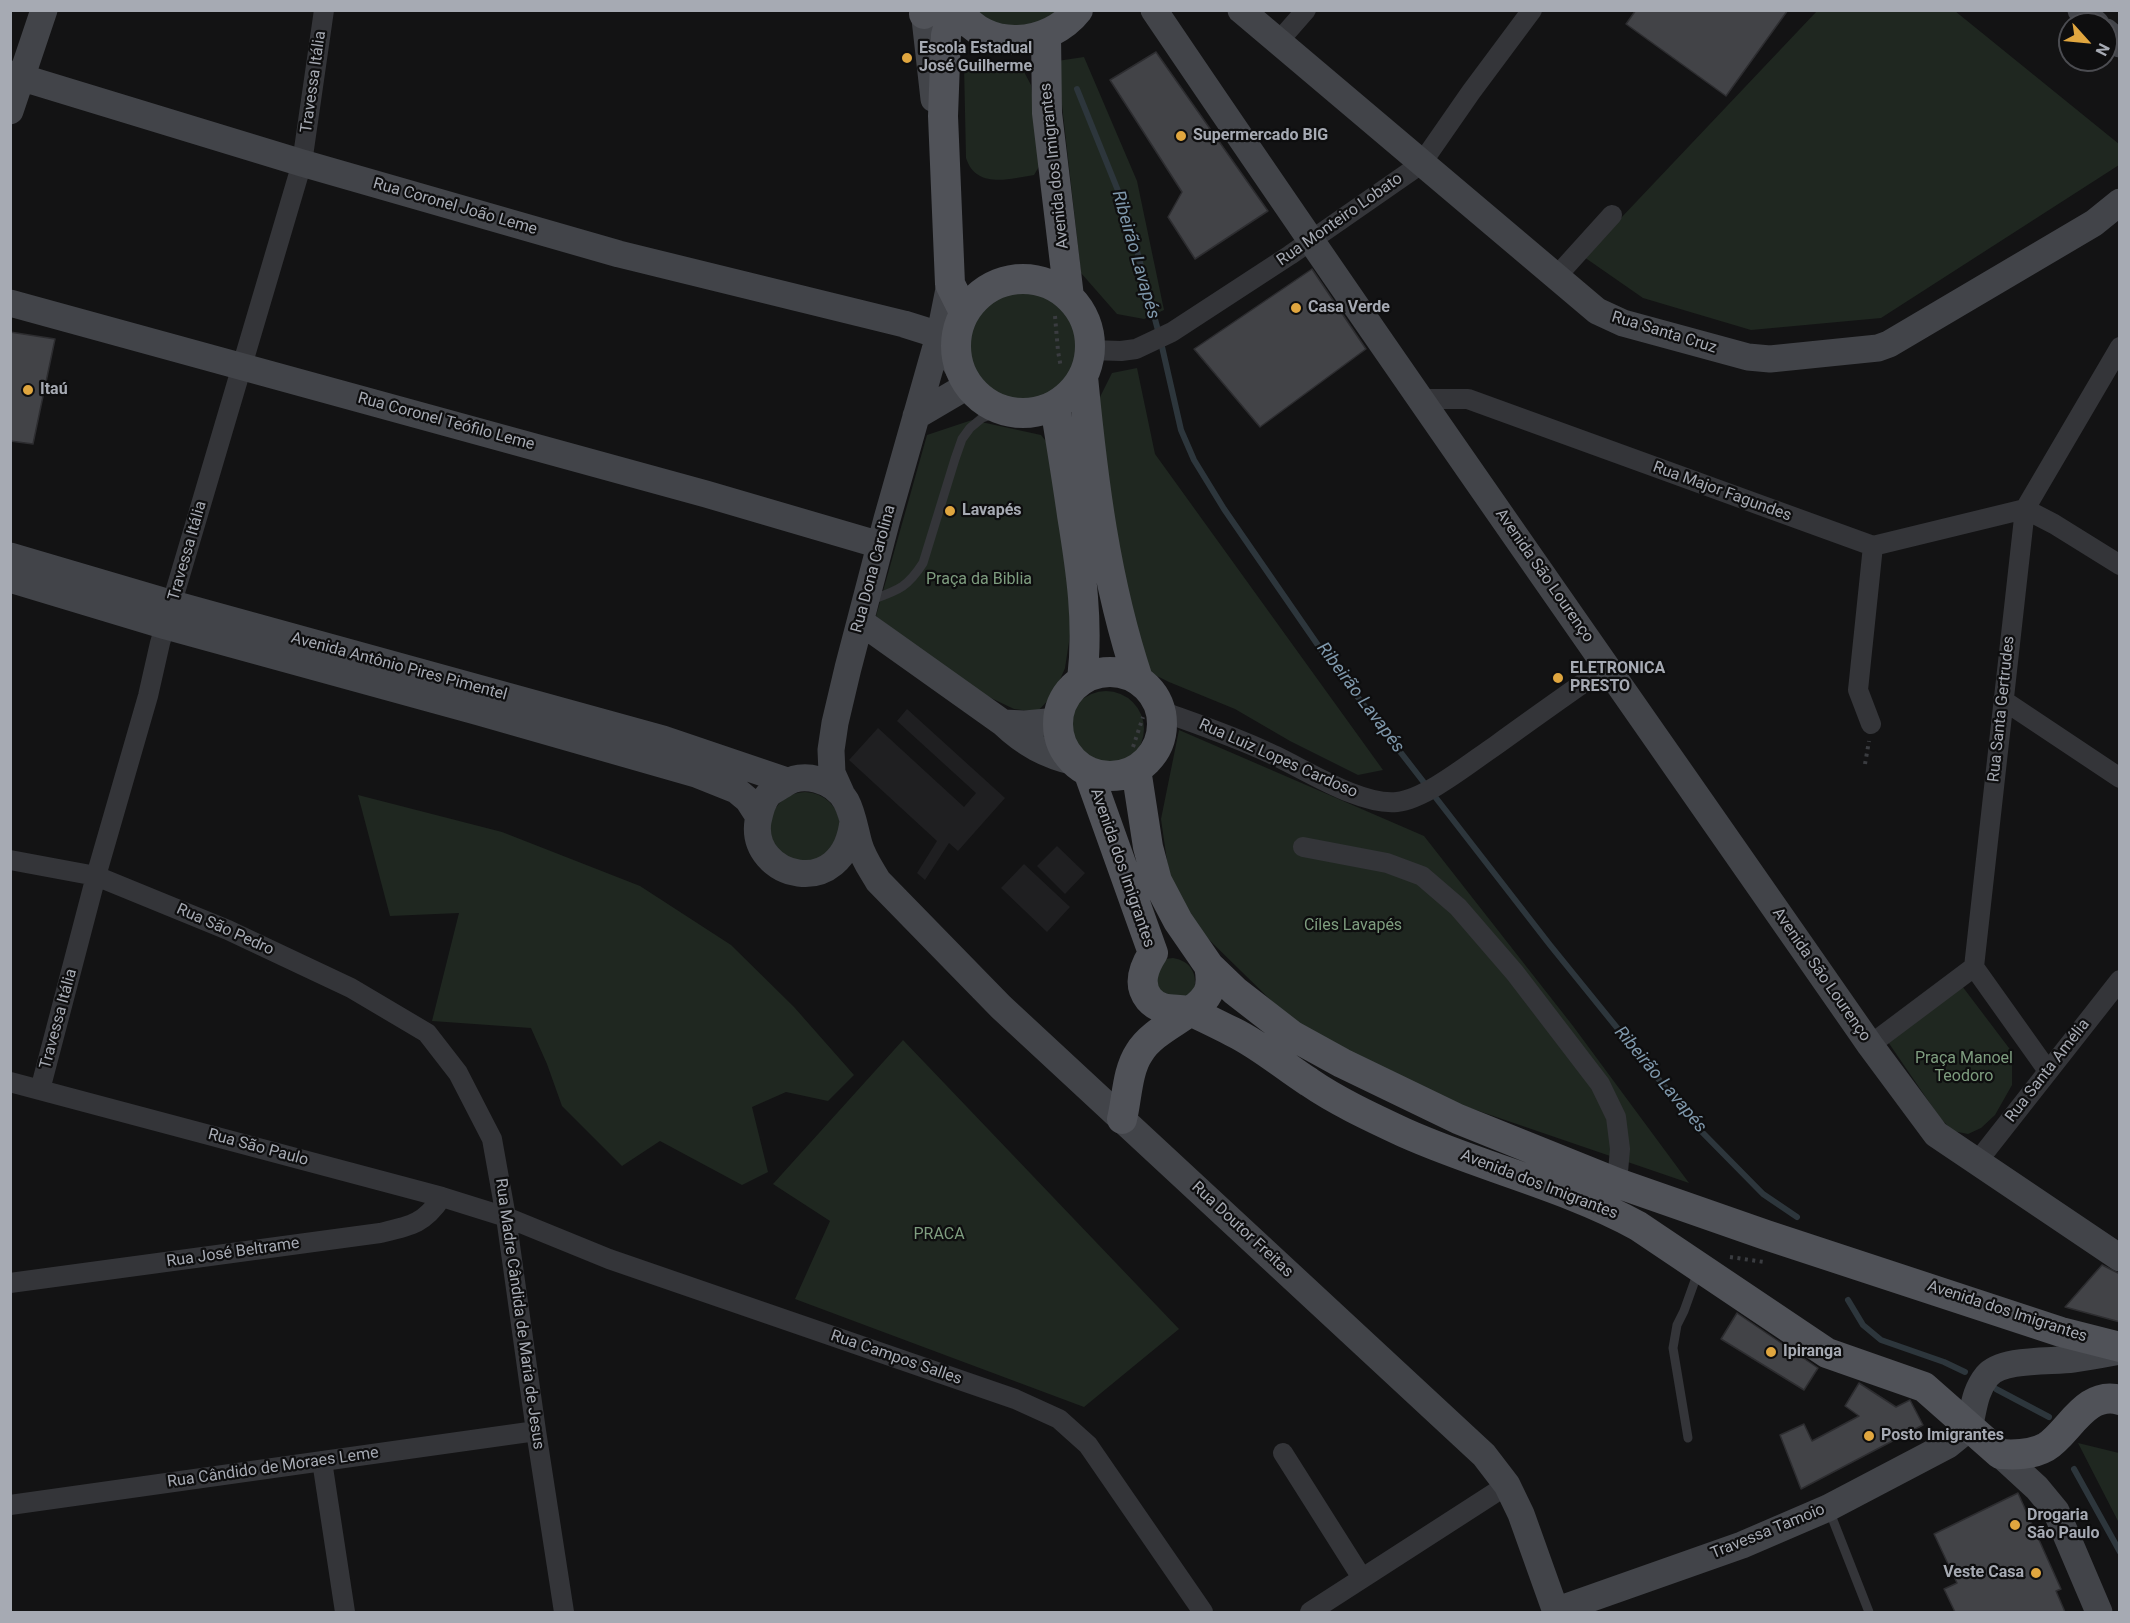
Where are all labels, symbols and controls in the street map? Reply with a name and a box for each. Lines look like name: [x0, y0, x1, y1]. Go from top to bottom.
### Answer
north arrow: [2058, 12, 2118, 72]
street label: Travessa Itália: [297, 30, 331, 134]
place label: Escola Estadual José Guilherme: [919, 39, 1032, 77]
text: N: [2092, 40, 2114, 59]
marker: Escola Estadual José Guilherme: [900, 51, 914, 65]
street label: Avenida dos Imigrantes: [1037, 82, 1073, 250]
place label: Supermercado BIG: [1193, 126, 1328, 146]
marker: Supermercado BIG: [1174, 129, 1188, 143]
street label: Rua Monteiro Lobato: [1274, 169, 1406, 271]
street label: Rua Coronel João Leme: [371, 174, 539, 240]
water label: Ribeirão Lavapés: [1106, 188, 1164, 322]
place label: Casa Verde: [1308, 298, 1390, 318]
marker: Casa Verde: [1289, 301, 1303, 315]
street label: Rua Santa Cruz: [1609, 308, 1719, 358]
place label: Itaú: [40, 380, 68, 400]
marker: Itaú: [21, 383, 35, 397]
street label: Rua Coronel Teófilo Leme: [355, 389, 537, 455]
street label: Rua Major Fagundes: [1650, 458, 1794, 526]
street label: Travessa Itália: [165, 499, 211, 603]
place label: Lavapés: [962, 501, 1022, 521]
street label: Rua Dona Carolina: [848, 503, 900, 635]
marker: Lavapés: [943, 504, 957, 518]
street label: Avenida São Lourenço: [1491, 506, 1597, 646]
park label: Praça da Biblia: [926, 570, 1032, 590]
street label: Avenida Antônio Pires Pimentel: [289, 629, 509, 705]
street label: Rua Santa Gertrudes: [1985, 635, 2019, 783]
water label: Ribeirão Lavapés: [1312, 639, 1408, 757]
place label: ELETRONICA PRESTO: [1570, 659, 1665, 697]
marker: ELETRONICA PRESTO: [1551, 671, 1565, 685]
street label: Rua Luiz Lopes Cardoso: [1196, 715, 1360, 803]
street label: Avenida dos Imigrantes: [1086, 786, 1158, 950]
street label: Rua São Pedro: [173, 900, 277, 960]
street label: Avenida São Lourenço: [1768, 905, 1874, 1045]
park label: Cíles Lavapés: [1304, 916, 1402, 936]
street label: Travessa Itália: [36, 967, 82, 1071]
street label: Rua Santa Amélia: [2002, 1016, 2094, 1126]
water label: Ribeirão Lavapés: [1609, 1022, 1711, 1138]
park label: Praça Manoel Teodoro: [1915, 1049, 2013, 1087]
street label: Rua São Paulo: [206, 1125, 310, 1171]
street label: Avenida dos Imigrantes: [1458, 1146, 1620, 1224]
street label: Rua Madre Cândida de Maria de Jesus: [490, 1177, 548, 1451]
street label: Rua Doutor Freitas: [1187, 1178, 1297, 1282]
park label: PRACA: [913, 1225, 965, 1245]
street label: Rua José Beltrame: [165, 1234, 301, 1272]
street label: Avenida dos Imigrantes: [1925, 1277, 2089, 1347]
street label: Rua Campos Salles: [828, 1327, 964, 1389]
place label: Ipiranga: [1783, 1342, 1842, 1362]
marker: Ipiranga: [1764, 1345, 1778, 1359]
place label: Posto Imigrantes: [1881, 1426, 2004, 1446]
marker: Posto Imigrantes: [1862, 1429, 1876, 1443]
street label: Rua Cândido de Moraes Leme: [166, 1444, 380, 1492]
street label: Travessa Tamoio: [1708, 1500, 1828, 1564]
place label: Drogaria São Paulo: [2027, 1506, 2099, 1544]
marker: Drogaria São Paulo: [2008, 1518, 2022, 1532]
place label: Veste Casa: [1943, 1563, 2024, 1583]
marker: Veste Casa: [2029, 1566, 2043, 1580]

